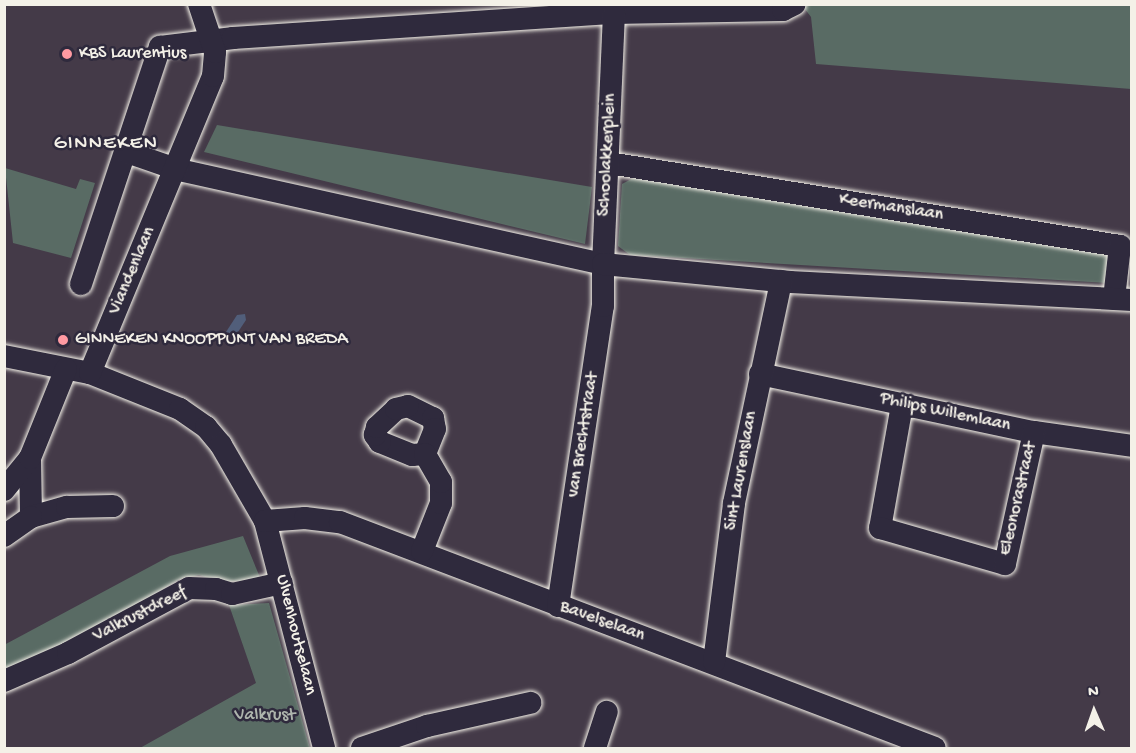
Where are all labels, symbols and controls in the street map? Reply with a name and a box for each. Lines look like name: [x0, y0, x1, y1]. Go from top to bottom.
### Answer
place label: KBS Laurentius: [79, 43, 186, 65]
marker: KBS Laurentius: [60, 47, 74, 61]
street label: Schoolakkerplein: [594, 93, 622, 217]
district label: GINNEKEN: [54, 132, 158, 156]
street label: Keermanslaan: [837, 189, 945, 227]
street label: Viandenlaan: [105, 224, 161, 318]
place label: GINNEKEN KNOOPPUNT VAN BREDA: [75, 329, 348, 351]
marker: GINNEKEN KNOOPPUNT VAN BREDA: [56, 333, 70, 347]
street label: van Brechtstraat: [563, 371, 605, 499]
street label: Philips Willemlaan: [878, 389, 1012, 437]
street label: Sint Laurenslaan: [721, 410, 763, 532]
street label: Eleonorastraat: [995, 440, 1043, 558]
street label: Ulvenhoutselaan: [270, 573, 320, 697]
street label: Valkrustdreef: [90, 582, 190, 648]
street label: Bavelselaan: [557, 597, 647, 647]
north arrow: [1064, 681, 1124, 741]
text: N: [1088, 683, 1099, 702]
park label: Valkrust: [235, 705, 295, 727]

